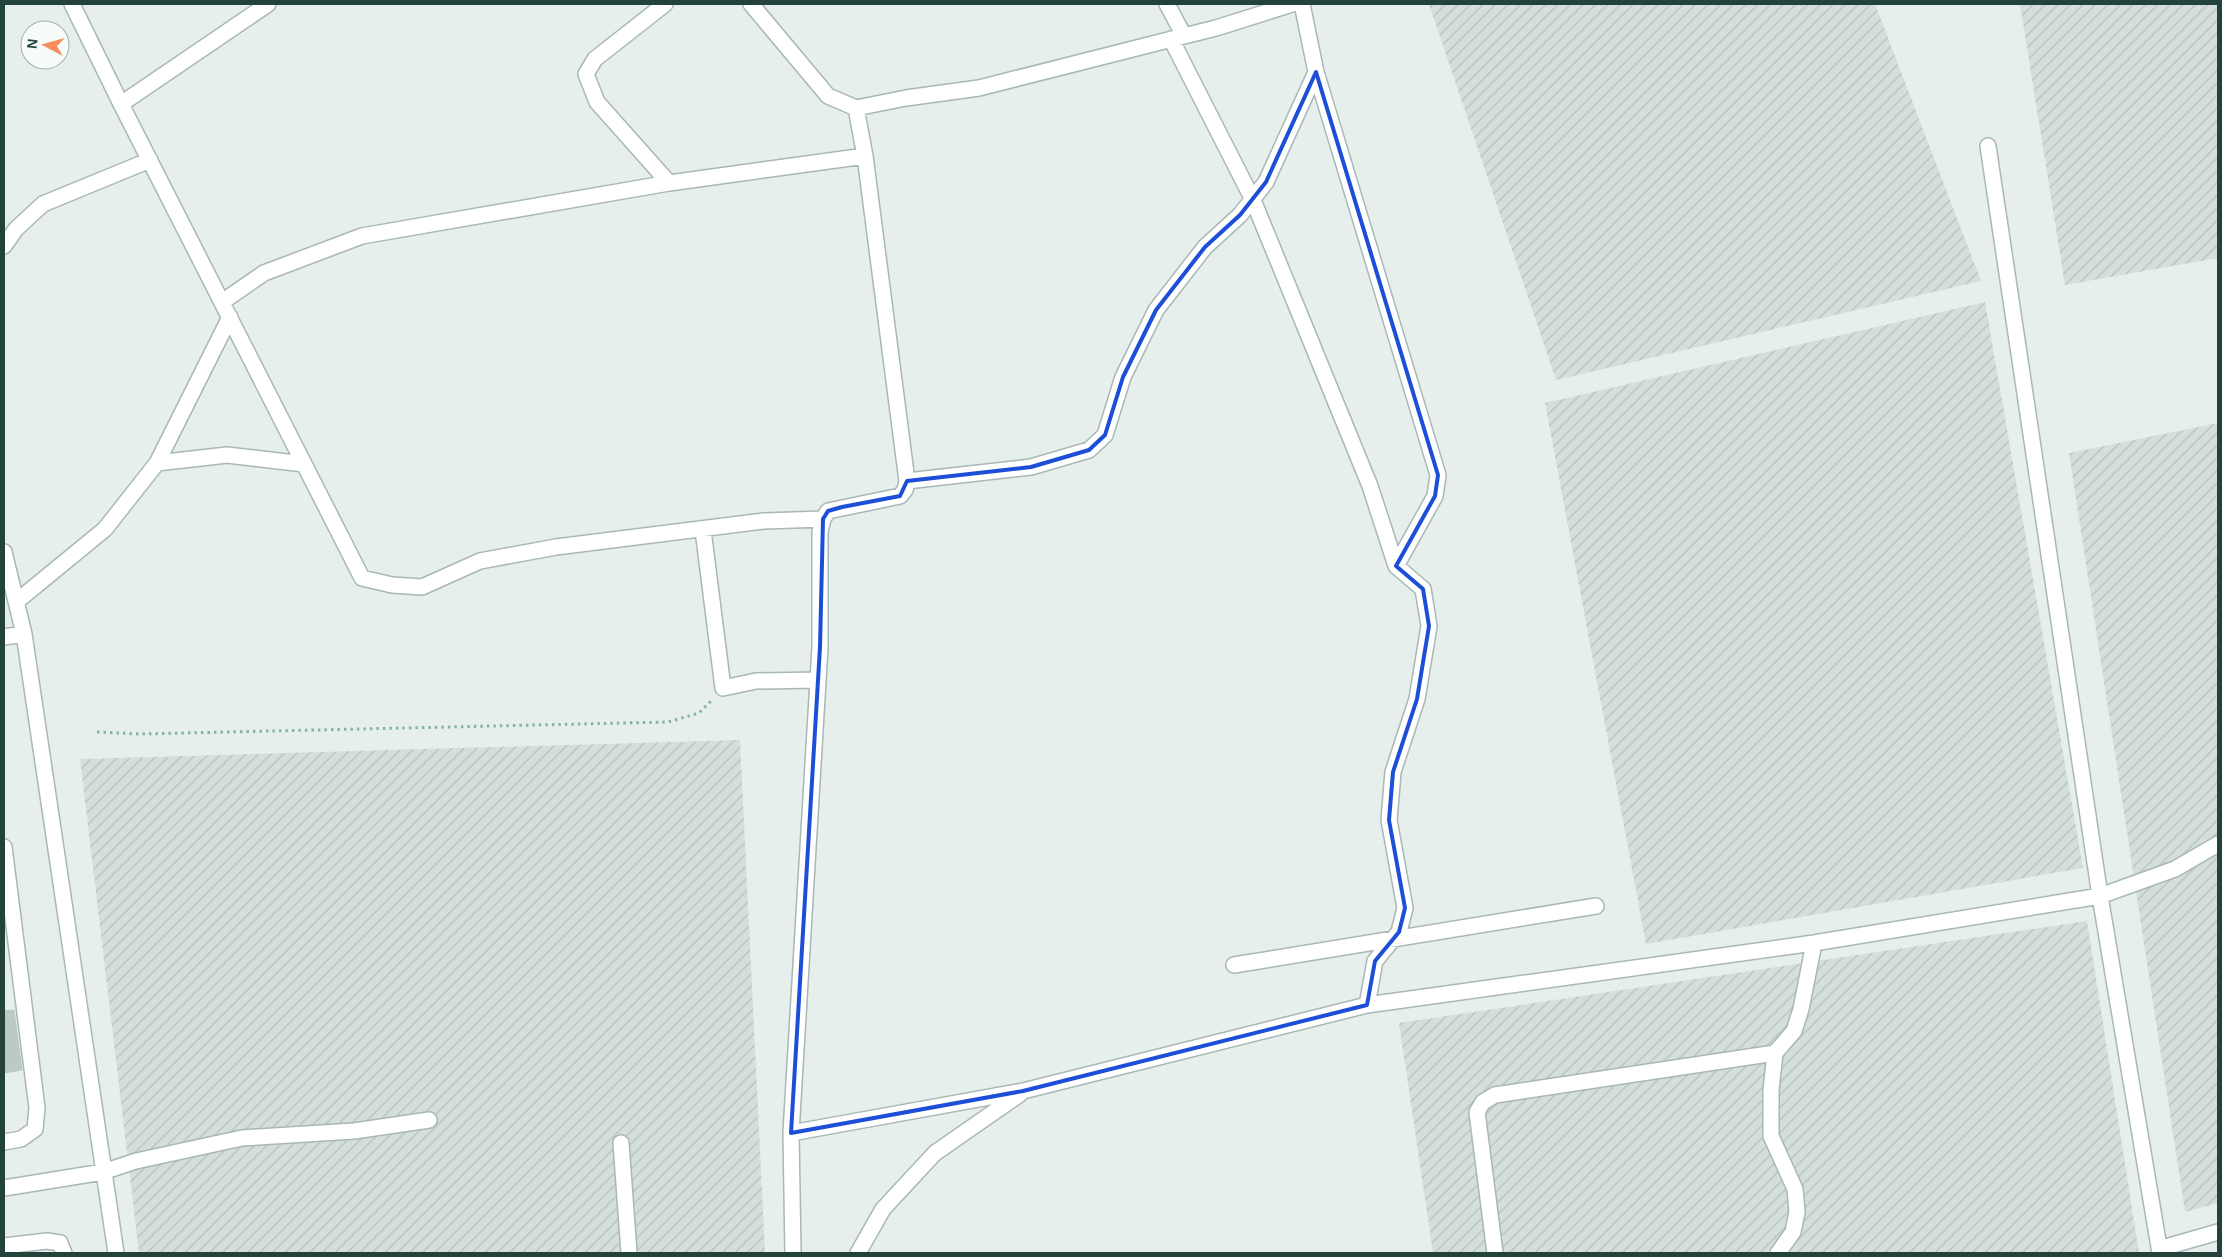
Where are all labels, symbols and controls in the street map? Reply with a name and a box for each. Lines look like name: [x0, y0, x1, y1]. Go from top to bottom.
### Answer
north arrow: [20, 20, 70, 70]
text: N: [24, 38, 41, 50]

